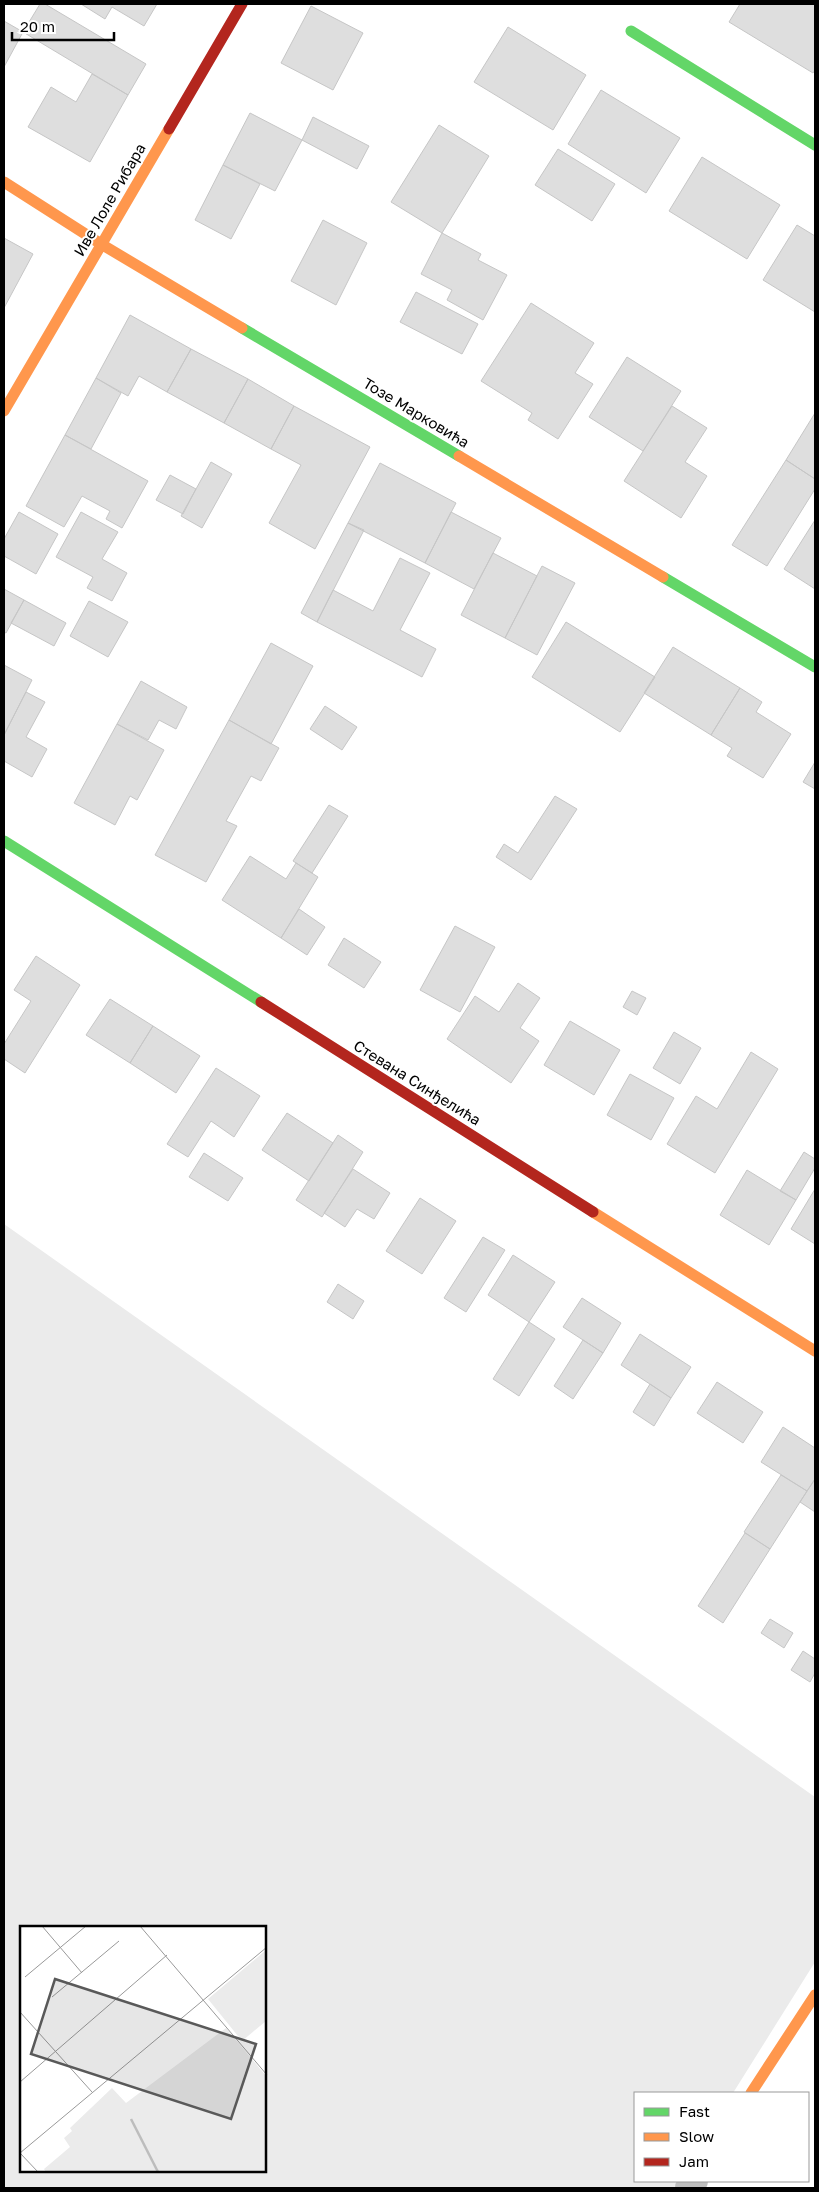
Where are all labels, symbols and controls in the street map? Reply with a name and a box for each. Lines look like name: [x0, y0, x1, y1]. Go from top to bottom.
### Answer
scale bar: [12, 10, 115, 42]
text: 20 m: [20, 17, 55, 35]
street label: Иве Лоле Рибара: [70, 140, 149, 259]
street label: Тозе Марковића: [360, 373, 473, 451]
street label: Стевана Синђелића: [351, 1036, 484, 1129]
inset map: [20, 1926, 266, 2172]
legend: [634, 2092, 809, 2182]
text: Fast: [679, 2102, 710, 2120]
text: Slow: [679, 2127, 714, 2145]
text: Jam: [679, 2152, 709, 2170]

